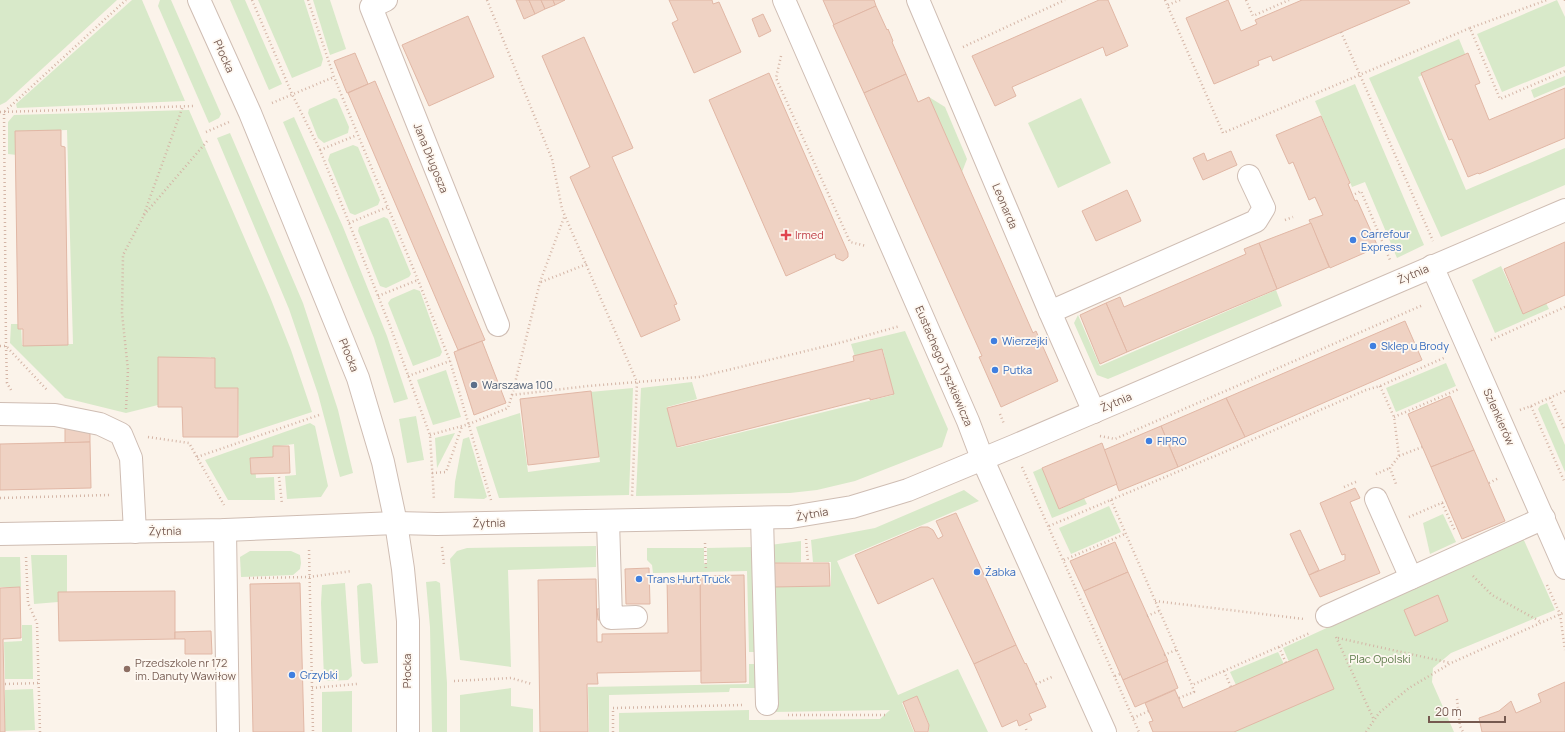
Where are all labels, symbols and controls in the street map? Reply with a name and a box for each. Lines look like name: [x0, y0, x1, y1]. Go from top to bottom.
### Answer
street label: Płocka: [211, 37, 238, 75]
street label: Jana Długosza: [411, 120, 452, 195]
street label: Leonarda: [989, 181, 1022, 231]
place label: Carrefour Express: [1361, 226, 1410, 254]
place label: Irmed: [795, 227, 824, 242]
marker: Irmed: [780, 229, 792, 241]
marker: Carrefour Express: [1348, 235, 1358, 245]
street label: Żytnia: [1395, 260, 1431, 287]
street label: Eustachego Tyszkiewicza: [912, 303, 977, 428]
place label: Wierzejki: [1002, 333, 1048, 348]
street label: Płocka: [336, 336, 363, 374]
marker: Wierzejki: [989, 336, 999, 346]
place label: Sklep u Brody: [1381, 338, 1449, 353]
marker: Sklep u Brody: [1368, 341, 1378, 351]
place label: Putka: [1003, 362, 1032, 377]
marker: Putka: [990, 365, 1000, 375]
place label: Warszawa 100: [482, 377, 553, 392]
marker: Warszawa 100: [469, 380, 479, 390]
street label: Szlenkierów: [1480, 386, 1519, 448]
street label: Żytnia: [1098, 388, 1134, 415]
place label: FIPRO: [1157, 433, 1187, 448]
marker: FIPRO: [1144, 436, 1154, 446]
street label: Żytnia: [795, 503, 829, 524]
street label: Żytnia: [473, 515, 505, 530]
street label: Żytnia: [149, 523, 181, 538]
place label: Żabka: [985, 564, 1016, 579]
marker: Żabka: [972, 567, 982, 577]
place label: Trans Hurt Truck: [647, 571, 731, 586]
marker: Trans Hurt Truck: [634, 574, 644, 584]
park label: Plac Opolski: [1350, 651, 1410, 666]
street label: Płocka: [399, 654, 414, 688]
place label: Przedszkole nr 172 im. Danuty Wawiłow: [135, 655, 237, 683]
marker: Przedszkole nr 172 im. Danuty Wawiłow: [122, 664, 132, 674]
place label: Grzybki: [300, 667, 338, 682]
marker: Grzybki: [287, 670, 297, 680]
scale bar: [1429, 698, 1505, 724]
text: 20 m: [1435, 703, 1462, 720]

